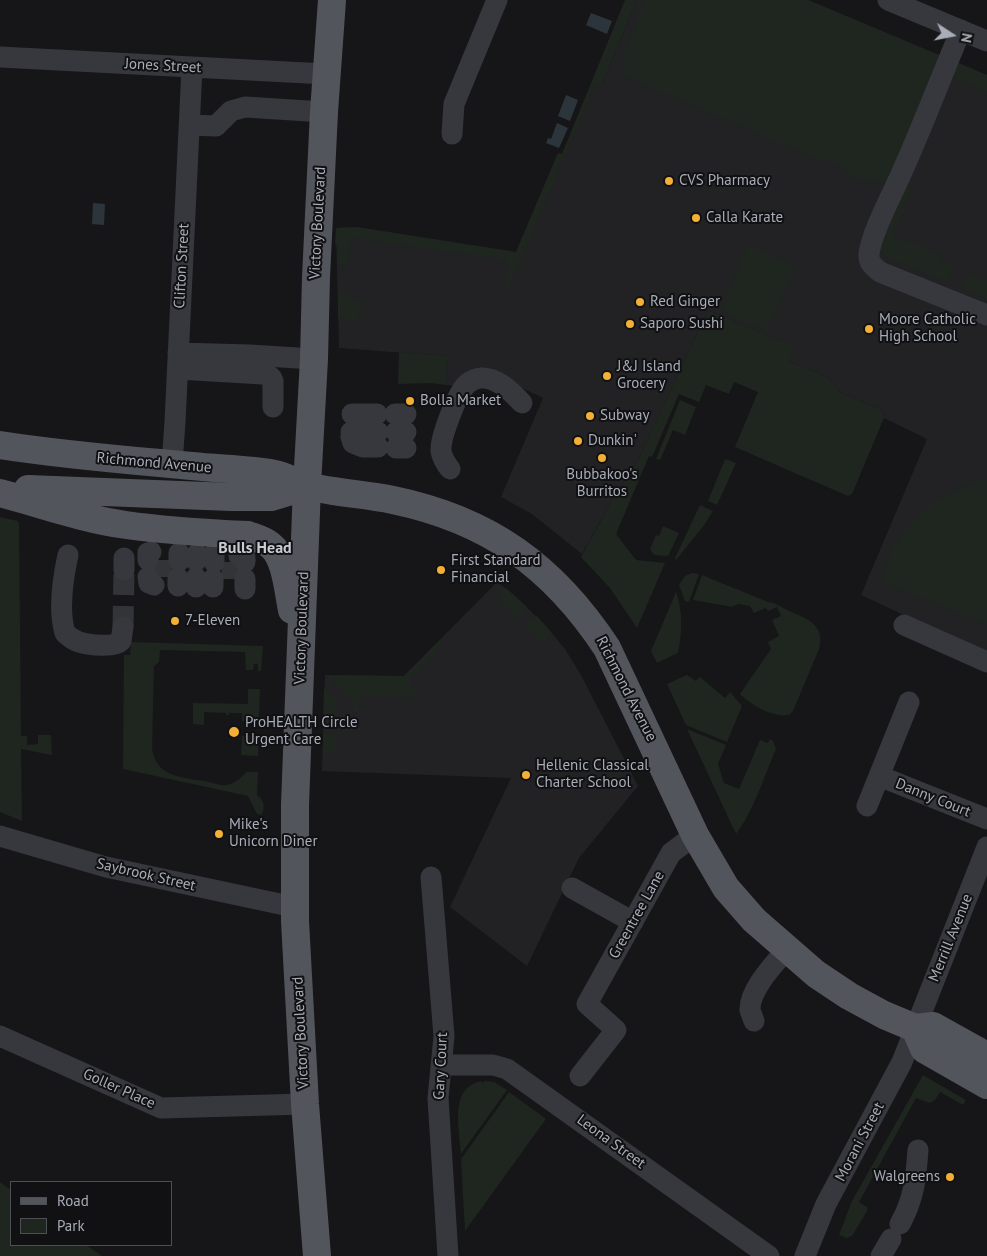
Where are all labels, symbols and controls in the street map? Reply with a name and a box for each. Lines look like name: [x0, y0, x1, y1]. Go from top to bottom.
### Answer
north arrow: [927, 10, 977, 60]
text: N: [957, 32, 976, 44]
street label: Jones Street: [124, 55, 202, 77]
street label: Victory Boulevard: [306, 166, 330, 280]
place label: CVS Pharmacy: [679, 172, 770, 190]
marker: CVS Pharmacy: [663, 175, 675, 187]
place label: Calla Karate: [706, 209, 783, 227]
marker: Calla Karate: [690, 212, 702, 224]
street label: Clifton Street: [171, 223, 193, 309]
place label: Red Ginger: [650, 293, 720, 311]
marker: Red Ginger: [634, 296, 646, 308]
place label: Moore Catholic High School: [879, 311, 976, 346]
place label: Saporo Sushi: [640, 315, 723, 333]
marker: Saporo Sushi: [624, 318, 636, 330]
marker: Moore Catholic High School: [863, 323, 875, 335]
place label: J&J Island Grocery: [617, 358, 681, 393]
marker: J&J Island Grocery: [601, 370, 613, 382]
place label: Bolla Market: [420, 392, 501, 410]
marker: Bolla Market: [404, 395, 416, 407]
place label: Subway: [600, 407, 649, 425]
marker: Subway: [584, 410, 596, 422]
place label: Dunkin': [588, 432, 637, 450]
marker: Dunkin': [572, 435, 584, 447]
street label: Richmond Avenue: [96, 449, 212, 477]
marker: Bubbakoo's Burritos: [596, 452, 608, 464]
place label: Bubbakoo's Burritos: [566, 466, 638, 501]
district label: Bulls Head: [218, 538, 292, 558]
place label: First Standard Financial: [451, 552, 541, 587]
marker: First Standard Financial: [435, 564, 447, 576]
street label: Victory Boulevard: [291, 571, 313, 685]
place label: 7-Eleven: [185, 612, 240, 630]
marker: 7-Eleven: [169, 615, 181, 627]
street label: Richmond Avenue: [592, 634, 660, 744]
place label: ProHEALTH Circle Urgent Care: [245, 714, 358, 749]
marker: ProHEALTH Circle Urgent Care: [227, 725, 241, 739]
place label: Hellenic Classical Charter School: [536, 757, 649, 792]
marker: Hellenic Classical Charter School: [520, 769, 532, 781]
street label: Danny Court: [893, 775, 973, 821]
place label: Mike's Unicorn Diner: [229, 816, 318, 851]
marker: Mike's Unicorn Diner: [213, 828, 225, 840]
street label: Saybrook Street: [95, 855, 197, 895]
street label: Greentree Lane: [605, 868, 669, 962]
street label: Merrill Avenue: [925, 891, 977, 985]
street label: Victory Boulevard: [289, 976, 313, 1090]
street label: Gary Court: [430, 1032, 452, 1100]
street label: Goller Place: [80, 1065, 158, 1113]
street label: Morani Street: [832, 1099, 888, 1185]
street label: Leona Street: [573, 1111, 649, 1173]
place label: Walgreens: [874, 1168, 940, 1186]
marker: Walgreens: [944, 1171, 956, 1183]
legend: [10, 1181, 172, 1246]
text: Road: [57, 1191, 89, 1210]
text: Park: [57, 1216, 85, 1235]

